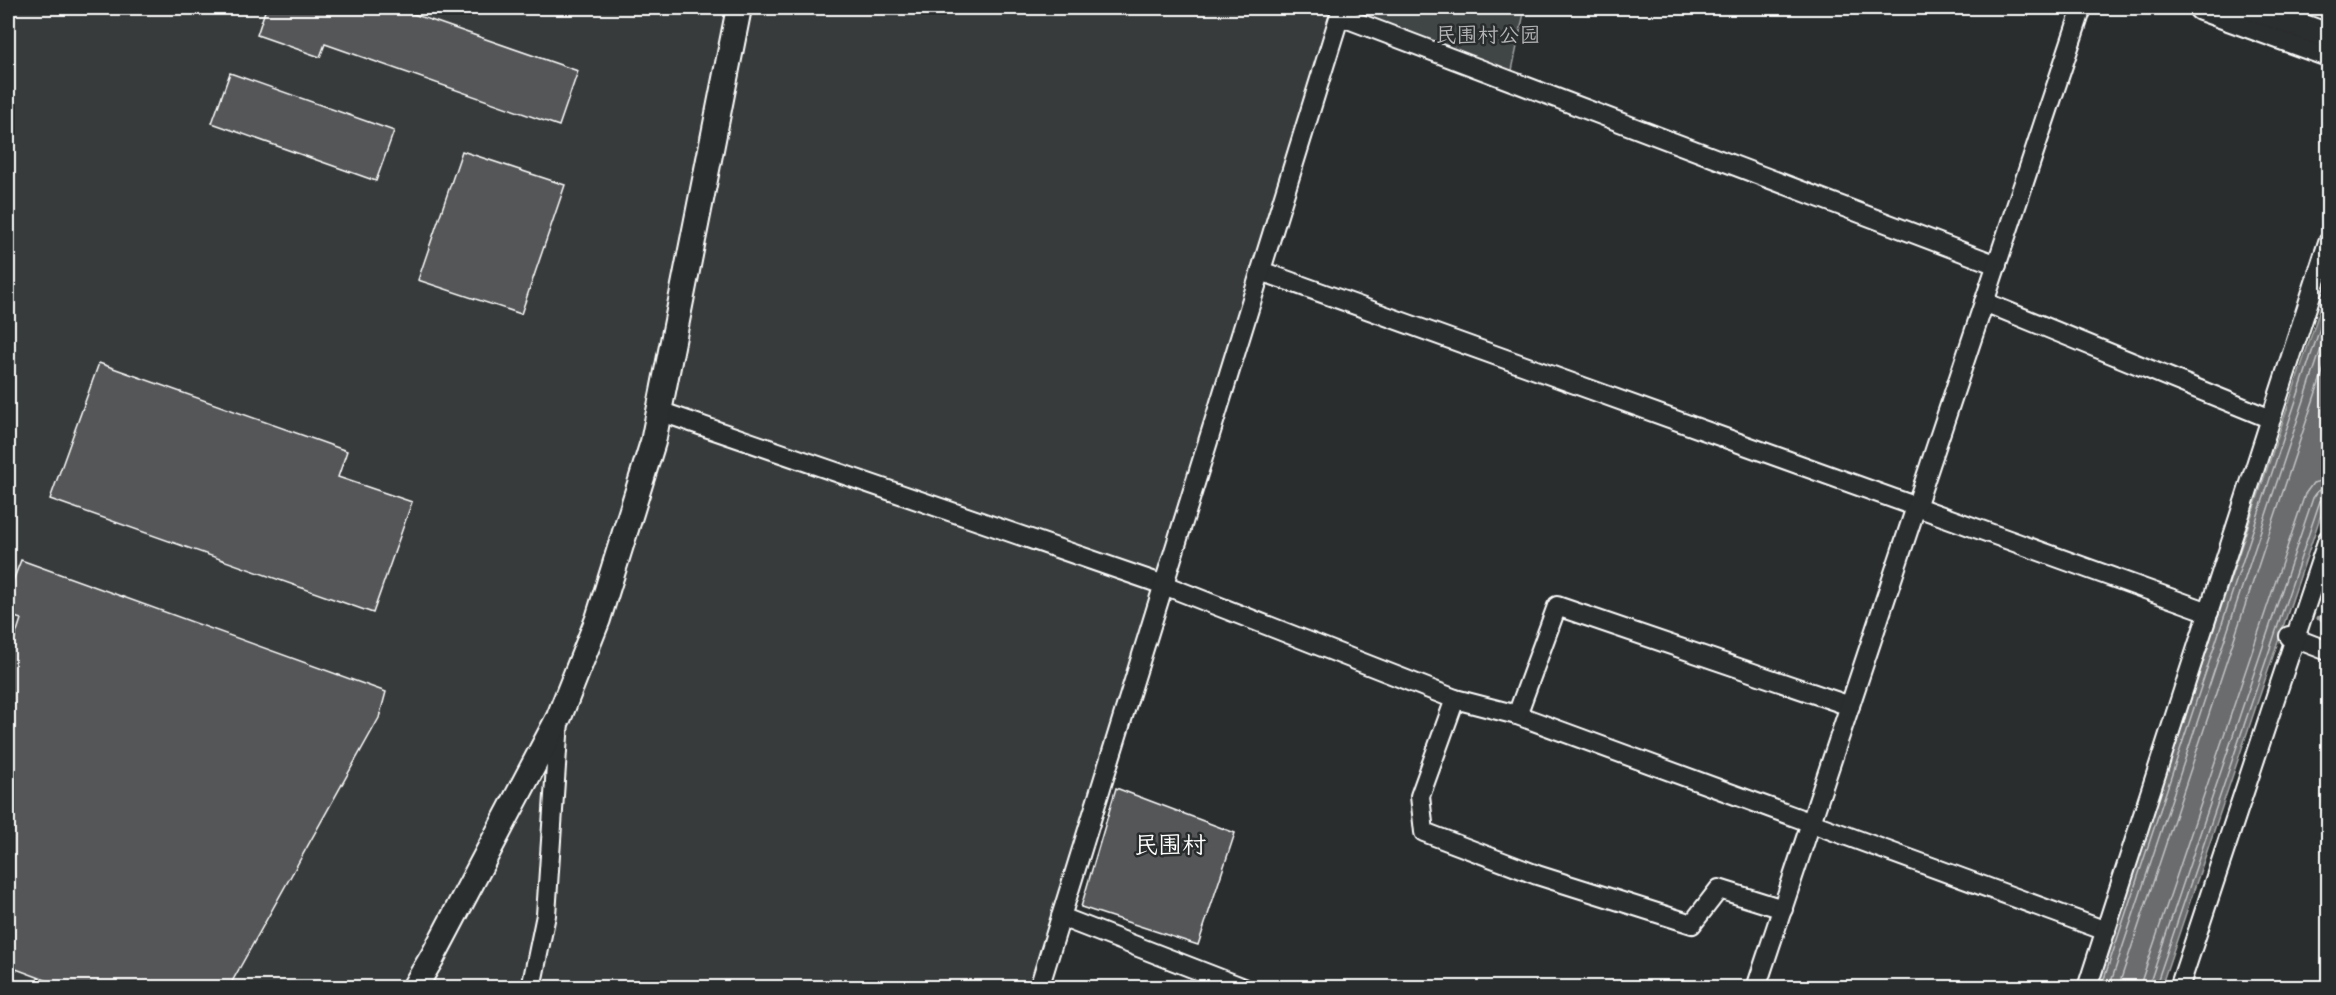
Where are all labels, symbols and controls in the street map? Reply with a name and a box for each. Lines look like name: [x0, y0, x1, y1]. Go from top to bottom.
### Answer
park label: 民围村公园: [1436, 23, 1541, 53]
district label: 民围村: [1134, 831, 1206, 865]

